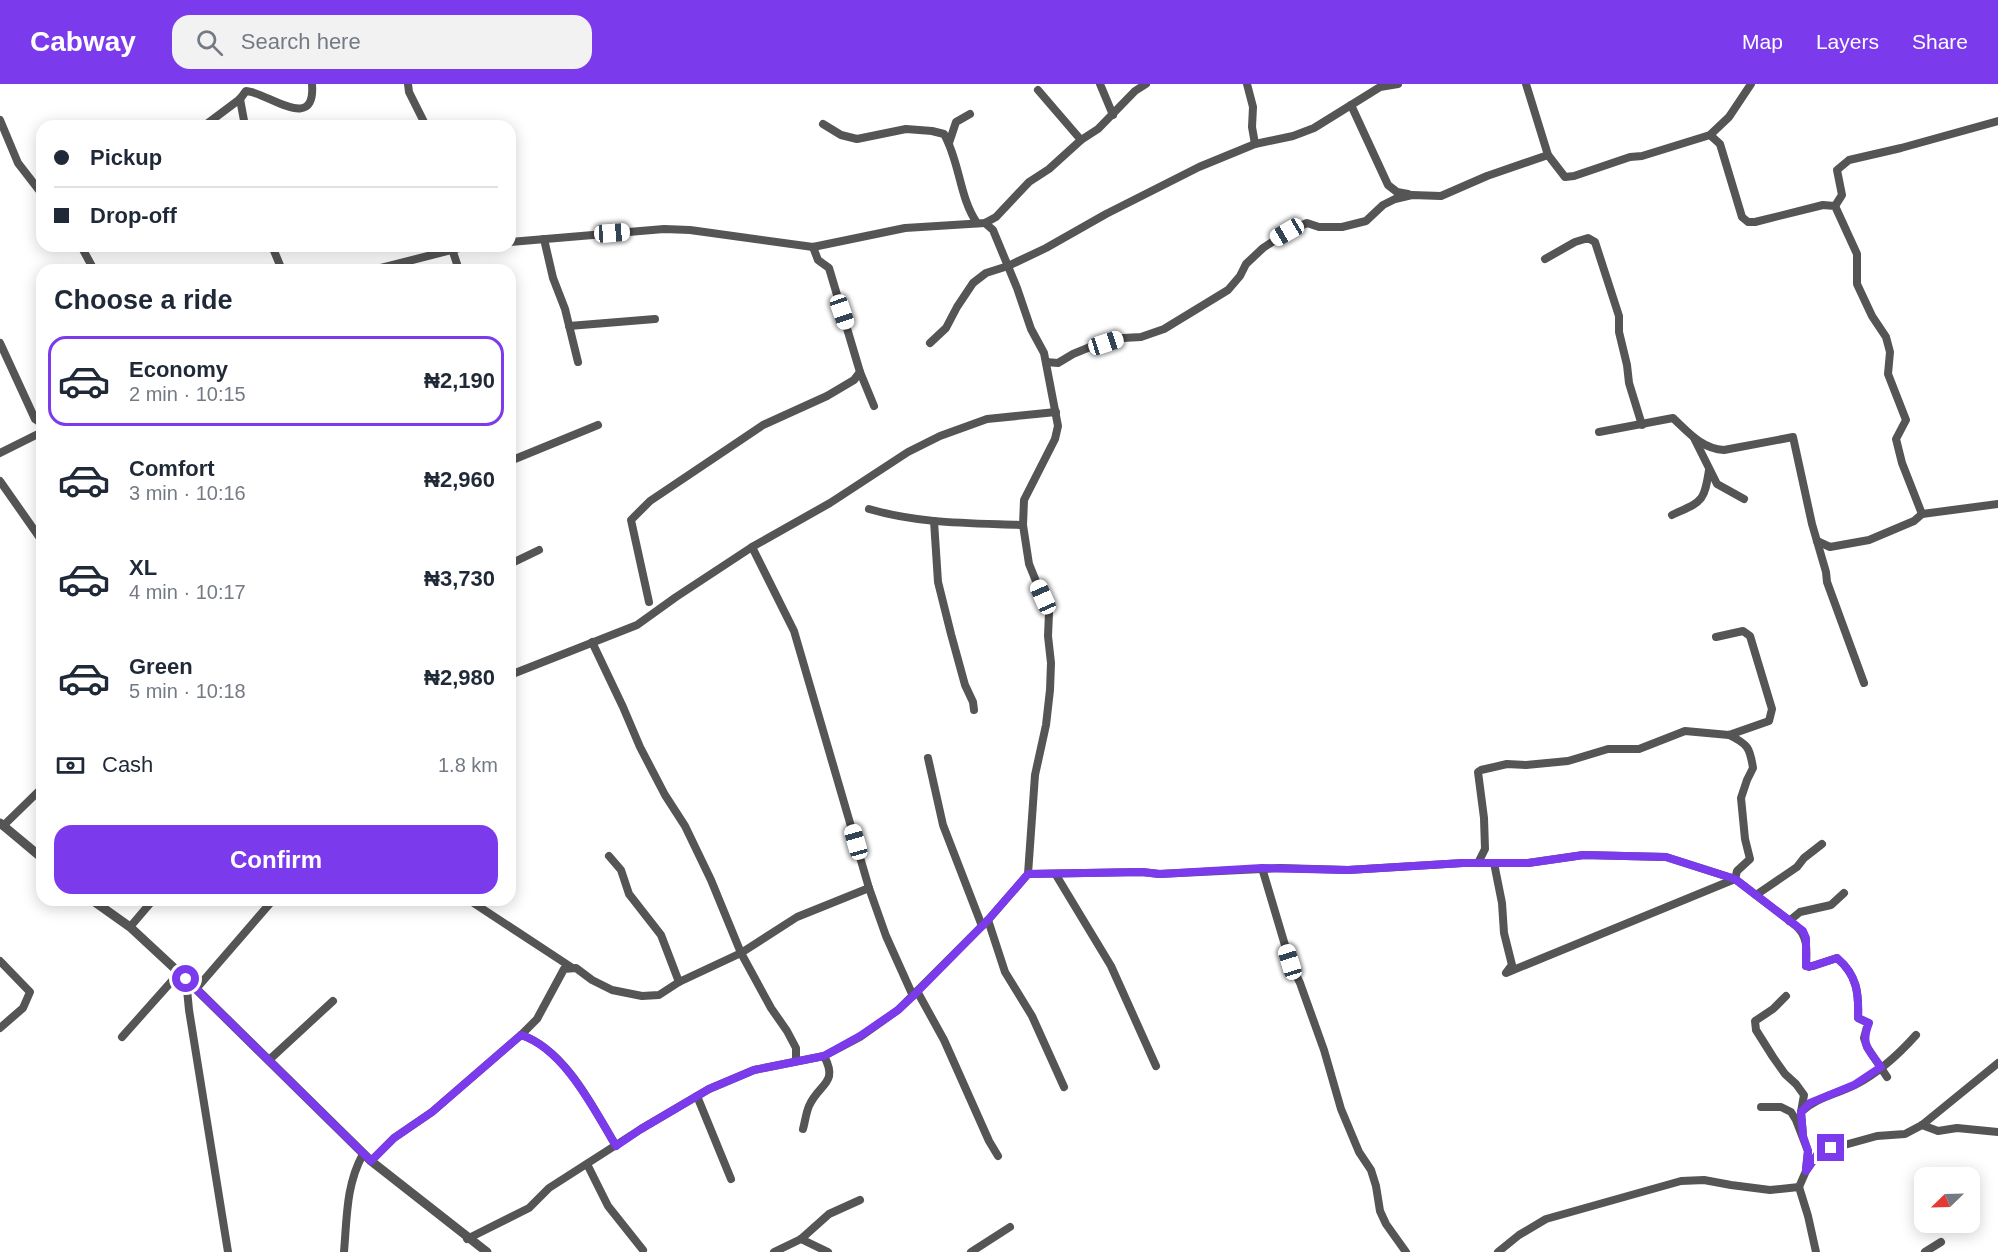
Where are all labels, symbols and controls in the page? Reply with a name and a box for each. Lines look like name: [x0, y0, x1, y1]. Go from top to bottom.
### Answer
search box: [172, 15, 592, 69]
text: Cabway: [30, 26, 136, 57]
icon: search: [193, 26, 226, 59]
text: Search here: [241, 29, 361, 54]
text: Map: [1742, 30, 1783, 53]
text: Layers: [1816, 30, 1879, 53]
text: Share: [1912, 30, 1968, 53]
text: Pickup: [90, 145, 162, 170]
text: Drop-off: [90, 203, 177, 228]
car: [1267, 215, 1307, 249]
car: [593, 223, 631, 243]
text: Choose a ride: [54, 285, 233, 315]
car: [828, 292, 856, 332]
car: [1086, 329, 1126, 357]
icon: car: [57, 354, 111, 408]
text: Economy: [129, 357, 228, 382]
text: ₦2,190: [424, 368, 495, 393]
text: 2 min · 10:15: [129, 383, 246, 405]
icon: car: [57, 453, 111, 507]
text: Comfort: [129, 456, 215, 481]
text: ₦2,960: [424, 467, 495, 492]
text: 3 min · 10:16: [129, 482, 246, 504]
icon: car: [57, 552, 111, 606]
text: XL: [129, 555, 157, 580]
text: ₦3,730: [424, 566, 495, 591]
car: [1027, 577, 1059, 617]
text: 4 min · 10:17: [129, 581, 246, 603]
icon: car: [57, 651, 111, 705]
text: Green: [129, 654, 193, 679]
text: ₦2,980: [424, 665, 495, 690]
text: 5 min · 10:18: [129, 680, 246, 702]
icon: cash: [54, 749, 87, 782]
text: Cash: [102, 752, 153, 777]
text: 1.8 km: [438, 754, 498, 776]
car: [842, 822, 870, 862]
button: Confirm: [54, 825, 498, 894]
car: [1276, 942, 1304, 982]
route start: [172, 965, 199, 992]
route end: [1817, 1134, 1844, 1161]
north arrow: [1914, 1167, 1980, 1233]
map controls: [1914, 1167, 1980, 1233]

